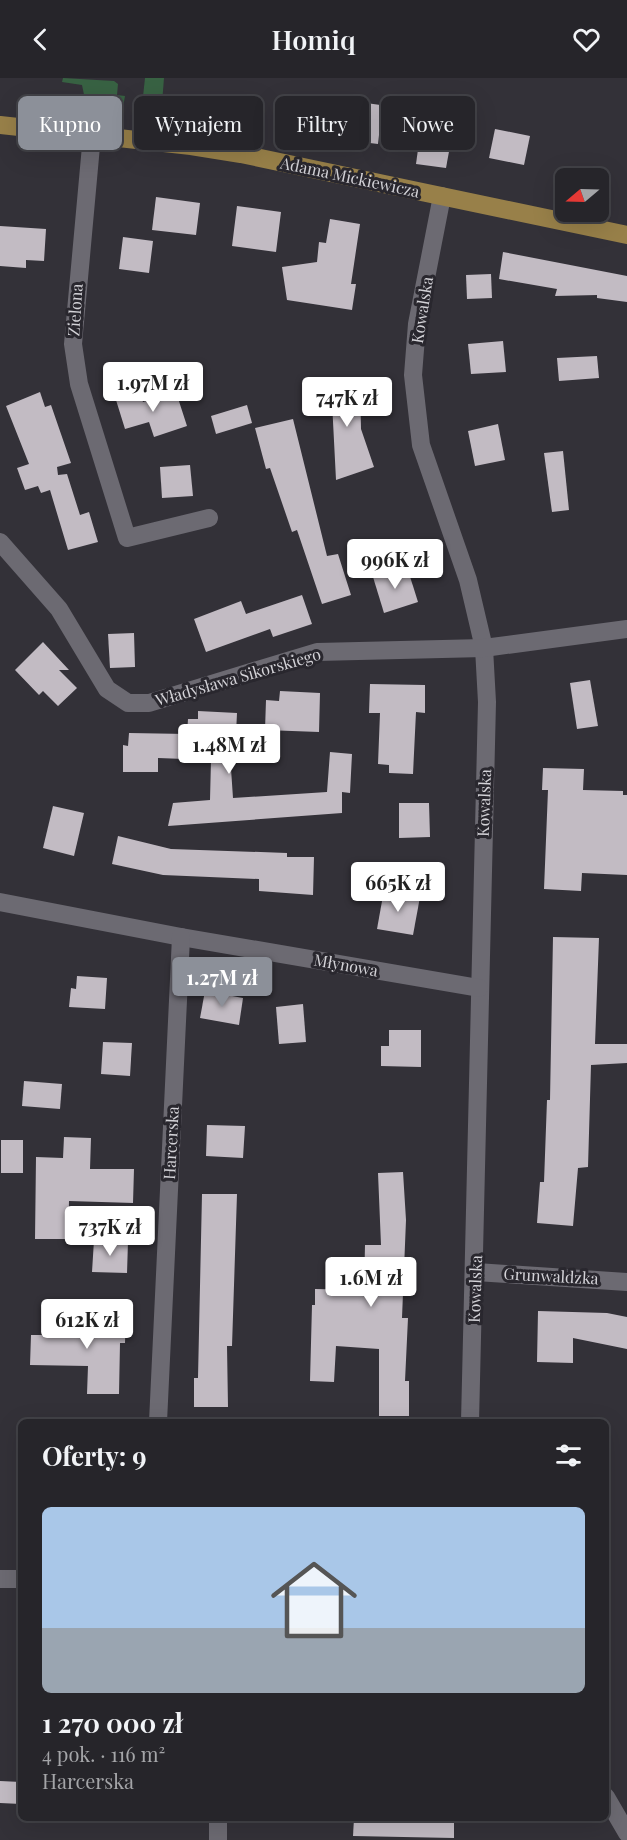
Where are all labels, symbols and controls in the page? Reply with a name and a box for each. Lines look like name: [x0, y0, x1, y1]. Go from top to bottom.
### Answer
text: Homiq: [271, 21, 356, 57]
icon: back: [24, 23, 57, 56]
icon: heart: [570, 23, 603, 56]
chip: Kupno: [18, 96, 122, 150]
chip: Wynajem: [134, 96, 263, 150]
chip: Filtry: [275, 96, 369, 150]
chip: Nowe: [381, 96, 475, 150]
street label: Adama Mickiewicza: [278, 151, 422, 202]
north arrow: [555, 168, 609, 222]
map controls: [555, 168, 609, 222]
street label: Kowalska: [406, 275, 437, 345]
street label: Zielona: [62, 283, 87, 337]
pin: 1.97M zł: [91, 362, 215, 413]
text: 1.97M zł: [117, 368, 189, 395]
pin: 747K zł: [292, 377, 402, 428]
text: 747K zł: [316, 383, 378, 410]
pin: 996K zł: [340, 539, 450, 590]
text: 996K zł: [361, 545, 429, 572]
street label: Władysława Sikorskiego: [152, 643, 323, 710]
pin: 1.48M zł: [167, 724, 291, 775]
text: 1.48M zł: [192, 730, 266, 757]
street label: Kowalska: [472, 769, 495, 837]
pin: 665K zł: [343, 862, 453, 913]
text: 665K zł: [365, 868, 431, 895]
street label: Młynowa: [312, 949, 380, 980]
pin: 1.27M zł: [160, 957, 284, 1008]
text: 1.27M zł: [186, 963, 258, 990]
street label: Harcerska: [158, 1106, 183, 1180]
pin: 737K zł: [55, 1206, 165, 1257]
text: 737K zł: [79, 1212, 141, 1239]
street label: Kowalska: [463, 1255, 486, 1323]
pin: 1.6M zł: [316, 1257, 426, 1308]
text: 1.6M zł: [339, 1263, 403, 1290]
street label: Grunwaldzka: [503, 1263, 599, 1288]
pin: 612K zł: [32, 1299, 142, 1350]
text: 612K zł: [55, 1305, 119, 1332]
text: Oferty: 9: [42, 1438, 147, 1473]
icon: filters: [552, 1439, 585, 1472]
icon: home: [260, 1546, 368, 1654]
text: 1 270 000 zł: [42, 1705, 183, 1740]
text: 4 pok. · 116 m²: [42, 1740, 165, 1767]
text: Harcerska: [42, 1767, 134, 1794]

